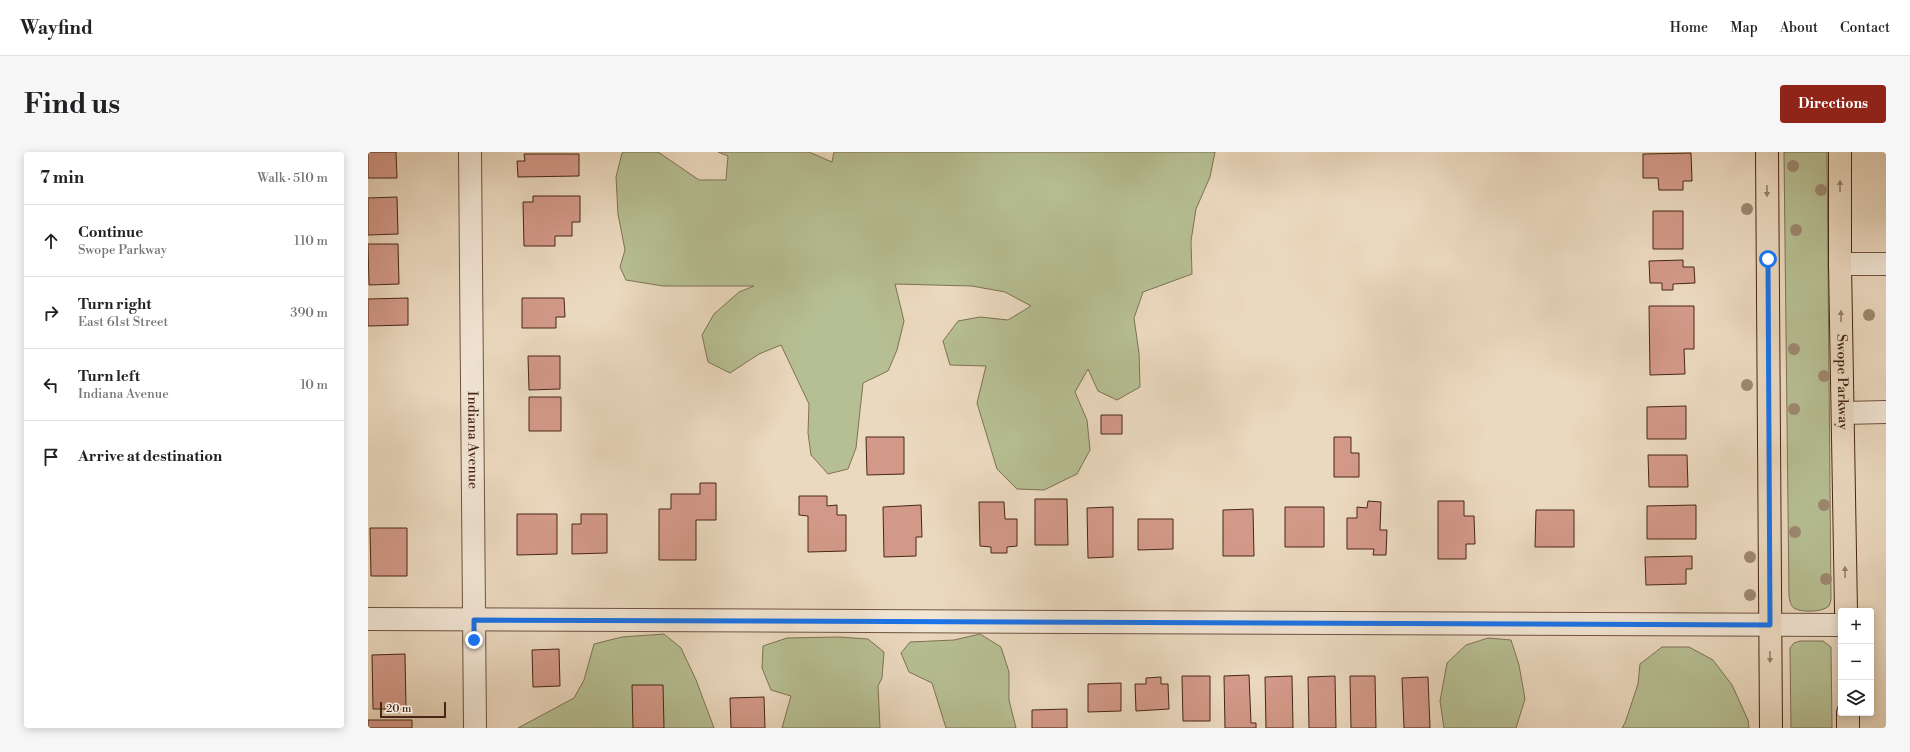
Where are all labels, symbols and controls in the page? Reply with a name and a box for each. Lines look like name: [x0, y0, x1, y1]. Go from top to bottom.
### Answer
text: Wayfind: [20, 16, 93, 40]
text: Home: [1670, 19, 1708, 37]
text: Map: [1730, 19, 1758, 37]
text: About: [1780, 19, 1818, 37]
text: Contact: [1840, 19, 1890, 37]
button: Directions: [1780, 85, 1886, 123]
text: Find us: [24, 87, 120, 122]
text: 7 min: [40, 167, 84, 189]
text: Walk · 510 m: [257, 170, 328, 186]
one-way arrow: [1837, 179, 1843, 192]
one-way arrow: [1764, 185, 1770, 198]
text: Continue: [78, 223, 143, 242]
icon: ahead: [40, 230, 62, 252]
text: 110 m: [294, 233, 328, 249]
text: Swope Parkway: [78, 242, 167, 258]
route start: [1759, 250, 1777, 268]
text: Turn right: [78, 295, 152, 314]
icon: right: [40, 302, 62, 324]
text: 390 m: [290, 305, 328, 321]
one-way arrow: [1838, 309, 1844, 322]
text: East 61st Street: [78, 314, 168, 330]
street label: Swope Parkway: [1832, 334, 1852, 430]
text: Turn left: [78, 367, 140, 386]
icon: left: [40, 374, 62, 396]
text: 10 m: [300, 377, 328, 393]
text: Indiana Avenue: [78, 386, 169, 402]
street label: Indiana Avenue: [463, 391, 482, 489]
icon: arrive: [40, 446, 62, 468]
text: Arrive at destination: [78, 447, 222, 466]
one-way arrow: [1842, 566, 1849, 578]
map controls: [1838, 608, 1874, 716]
button: +: [1838, 608, 1874, 644]
route end: [465, 631, 483, 649]
button: −: [1838, 644, 1874, 680]
one-way arrow: [1767, 651, 1773, 664]
button: layers: [1838, 680, 1874, 716]
scale bar: [380, 700, 446, 719]
text: 20 m: [386, 702, 411, 716]

